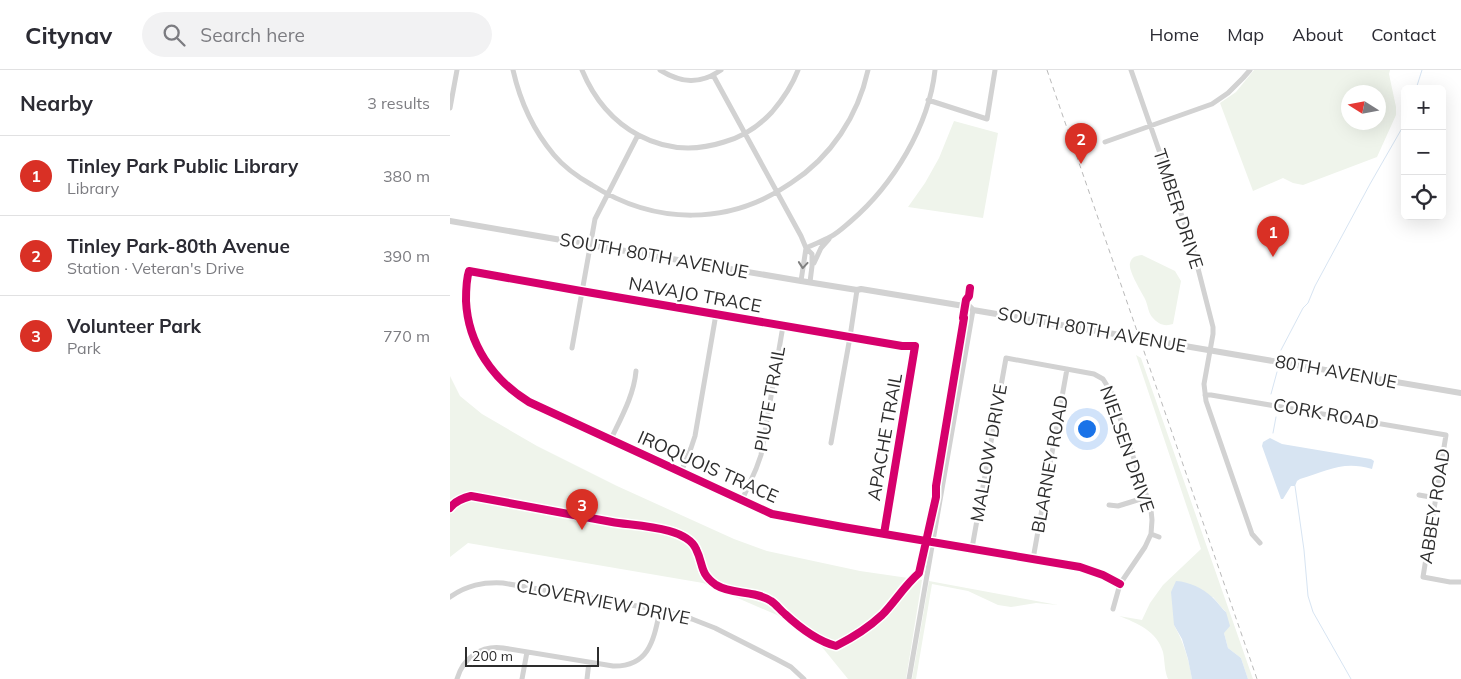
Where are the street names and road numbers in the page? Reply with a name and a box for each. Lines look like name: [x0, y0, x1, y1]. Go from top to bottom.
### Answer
street label: TIMBER DRIVE: [1148, 146, 1209, 272]
street label: SOUTH 80TH AVENUE: [558, 228, 750, 283]
street label: NAVAJO TRACE: [627, 272, 763, 318]
street label: SOUTH 80TH AVENUE: [996, 302, 1188, 357]
street label: PIUTE TRAIL: [749, 344, 790, 453]
street label: 80TH AVENUE: [1273, 349, 1399, 394]
street label: APACHE TRAIL: [862, 371, 907, 502]
street label: MALLOW DRIVE: [965, 382, 1012, 524]
street label: NIELSEN DRIVE: [1095, 383, 1160, 515]
street label: BLARNEY ROAD: [1026, 393, 1073, 535]
street label: CORK ROAD: [1271, 393, 1381, 434]
street label: IROQUOIS TRACE: [634, 425, 782, 508]
street label: ABBEY ROAD: [1414, 447, 1455, 565]
street label: CLOVERVIEW DRIVE: [514, 573, 692, 630]

